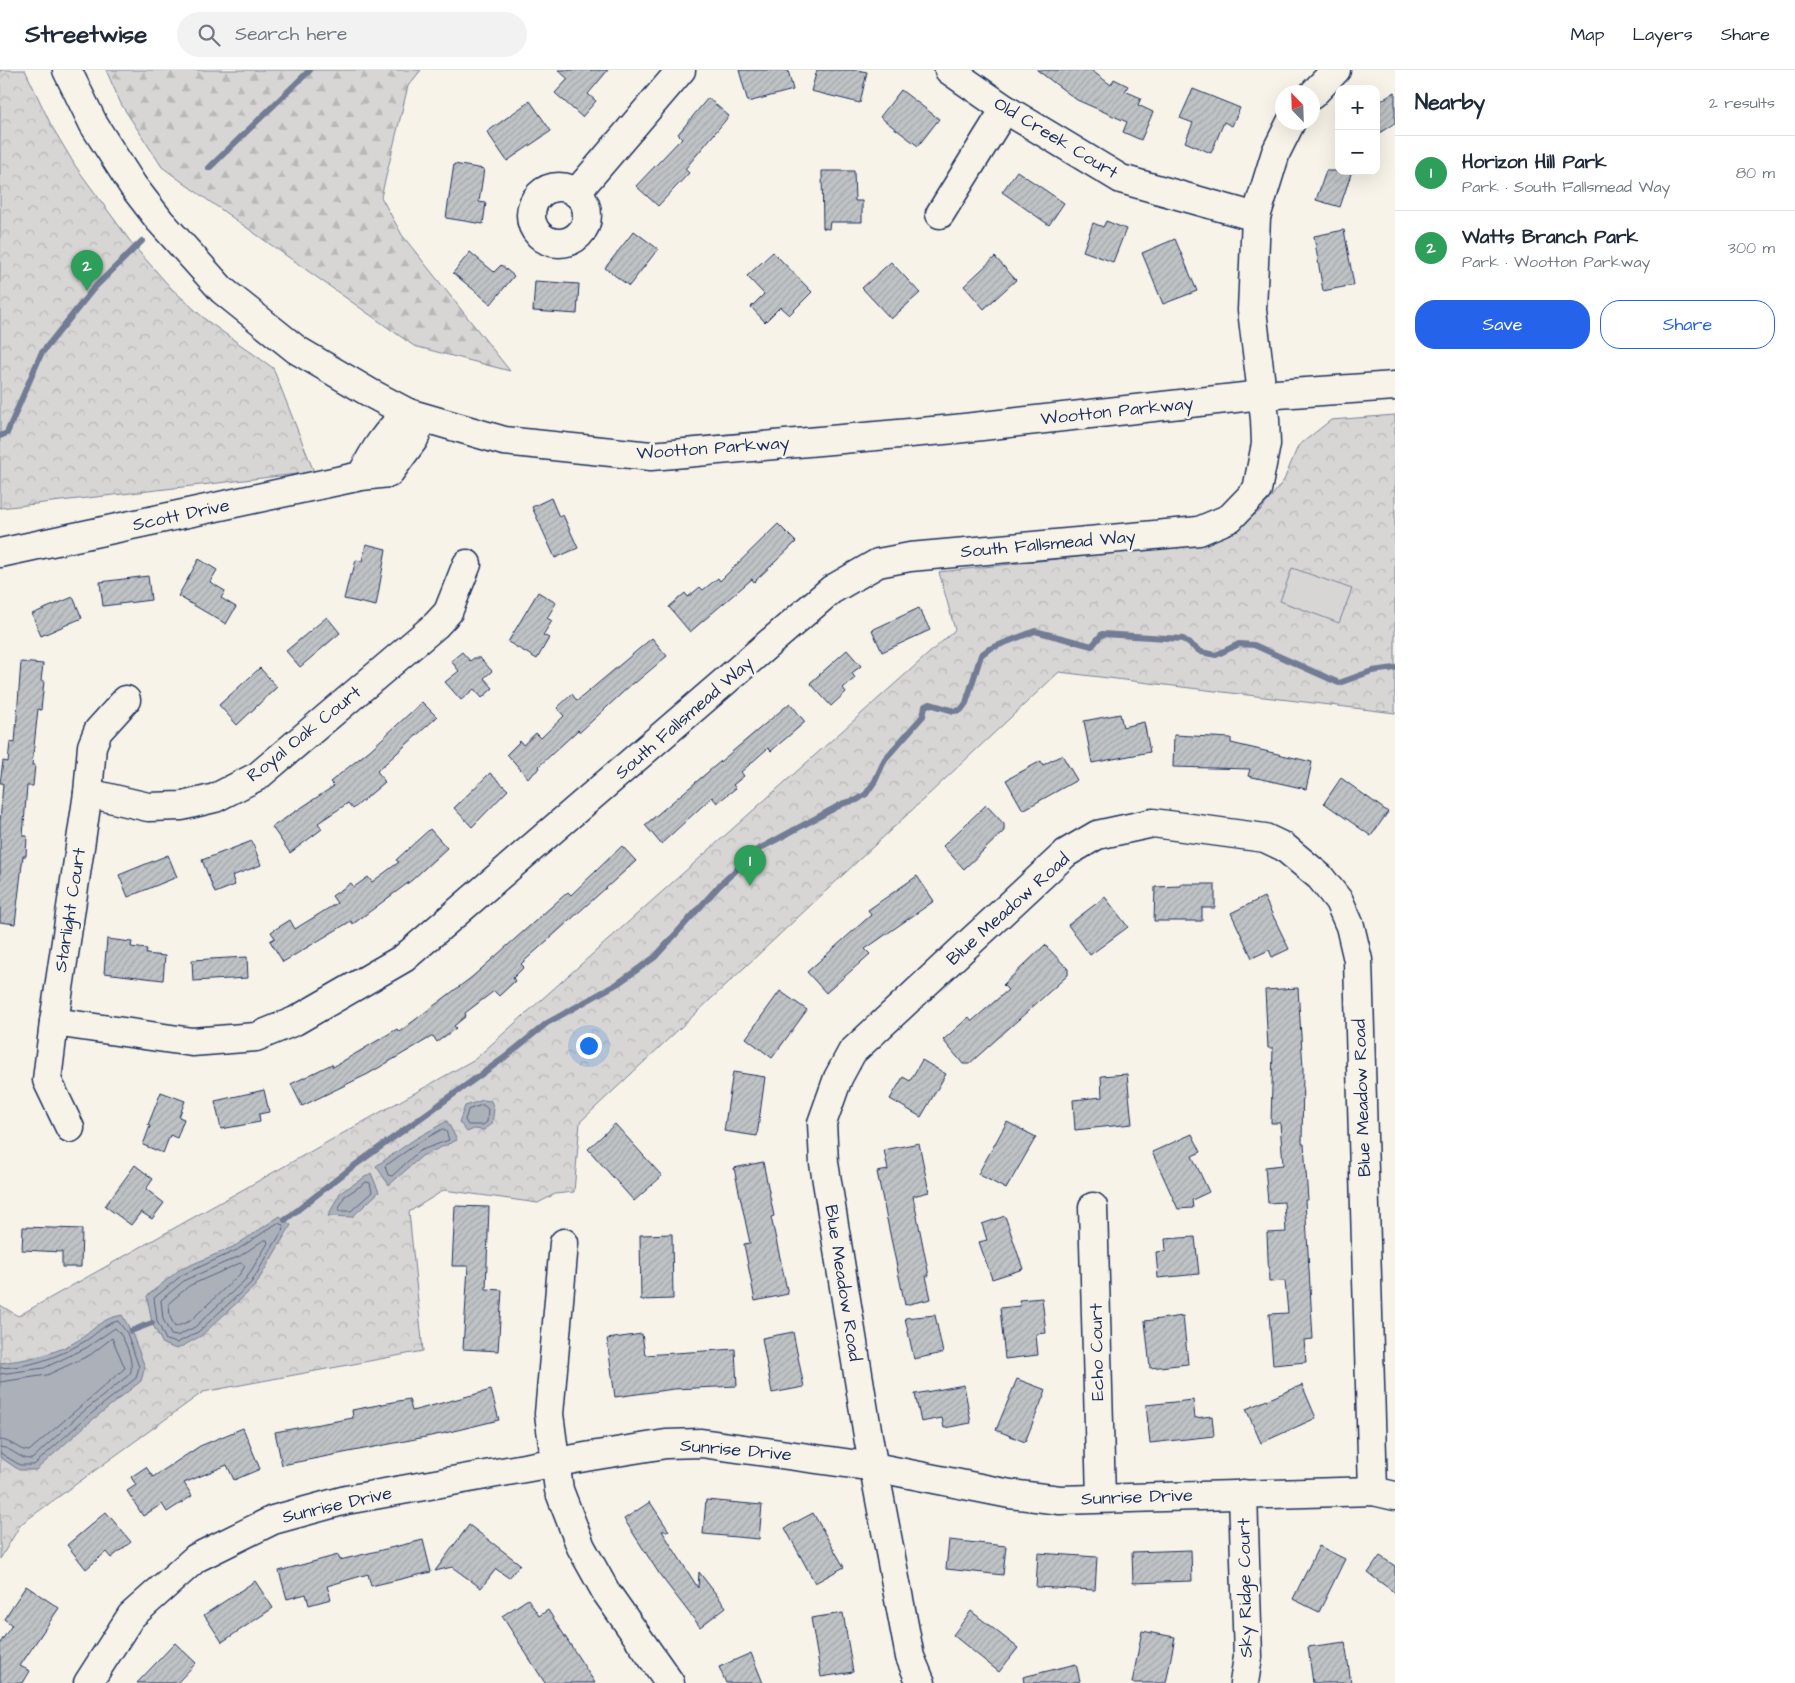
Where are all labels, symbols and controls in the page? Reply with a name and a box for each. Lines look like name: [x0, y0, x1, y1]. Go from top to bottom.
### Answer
search box: [177, 12, 527, 57]
text: Streetwise: [25, 18, 147, 52]
icon: search: [195, 21, 223, 49]
text: Search here: [235, 21, 347, 48]
text: Map: [1570, 22, 1604, 47]
text: Layers: [1632, 22, 1693, 47]
text: Share: [1721, 22, 1770, 47]
north arrow: [1275, 85, 1320, 130]
map controls: [1335, 85, 1380, 175]
button: +: [1335, 85, 1380, 130]
text: Nearby: [1415, 88, 1485, 117]
street label: Old Creek Court: [989, 91, 1123, 185]
text: 2 results: [1709, 92, 1775, 114]
button: −: [1335, 130, 1380, 175]
text: Horizon Hill Park: [1462, 149, 1607, 176]
text: 1: [1430, 162, 1432, 184]
text: 80 m: [1736, 162, 1775, 184]
text: Park · South Fallsmead Way: [1462, 176, 1670, 198]
text: Watts Branch Park: [1462, 224, 1638, 251]
text: 2: [1426, 237, 1436, 259]
text: 300 m: [1728, 237, 1775, 259]
pin: 2: [71, 250, 103, 291]
text: Park · Wootton Parkway: [1462, 251, 1650, 273]
button: Save: [1415, 300, 1590, 349]
button: Share: [1600, 300, 1775, 349]
street label: Wootton Parkway: [1039, 391, 1195, 432]
street label: Wootton Parkway: [636, 430, 791, 467]
street label: Scott Drive: [130, 493, 232, 537]
street label: South Fallsmead Way: [959, 524, 1137, 565]
street label: South Fallsmead Way: [609, 651, 759, 786]
street label: Royal Oak Court: [241, 680, 368, 789]
street label: Starlight Court: [48, 845, 93, 974]
pin: 1: [734, 845, 766, 886]
street label: Blue Meadow Road: [941, 847, 1075, 971]
street label: Blue Meadow Road: [1347, 1019, 1377, 1177]
your location: [576, 1033, 602, 1059]
street label: Blue Meadow Road: [818, 1203, 868, 1363]
street label: Echo Court: [1084, 1302, 1110, 1401]
street label: Sunrise Drive: [679, 1433, 793, 1467]
street label: Sunrise Drive: [280, 1480, 395, 1530]
street label: Sunrise Drive: [1081, 1483, 1194, 1511]
street label: Sky Ridge Court: [1231, 1517, 1260, 1658]

